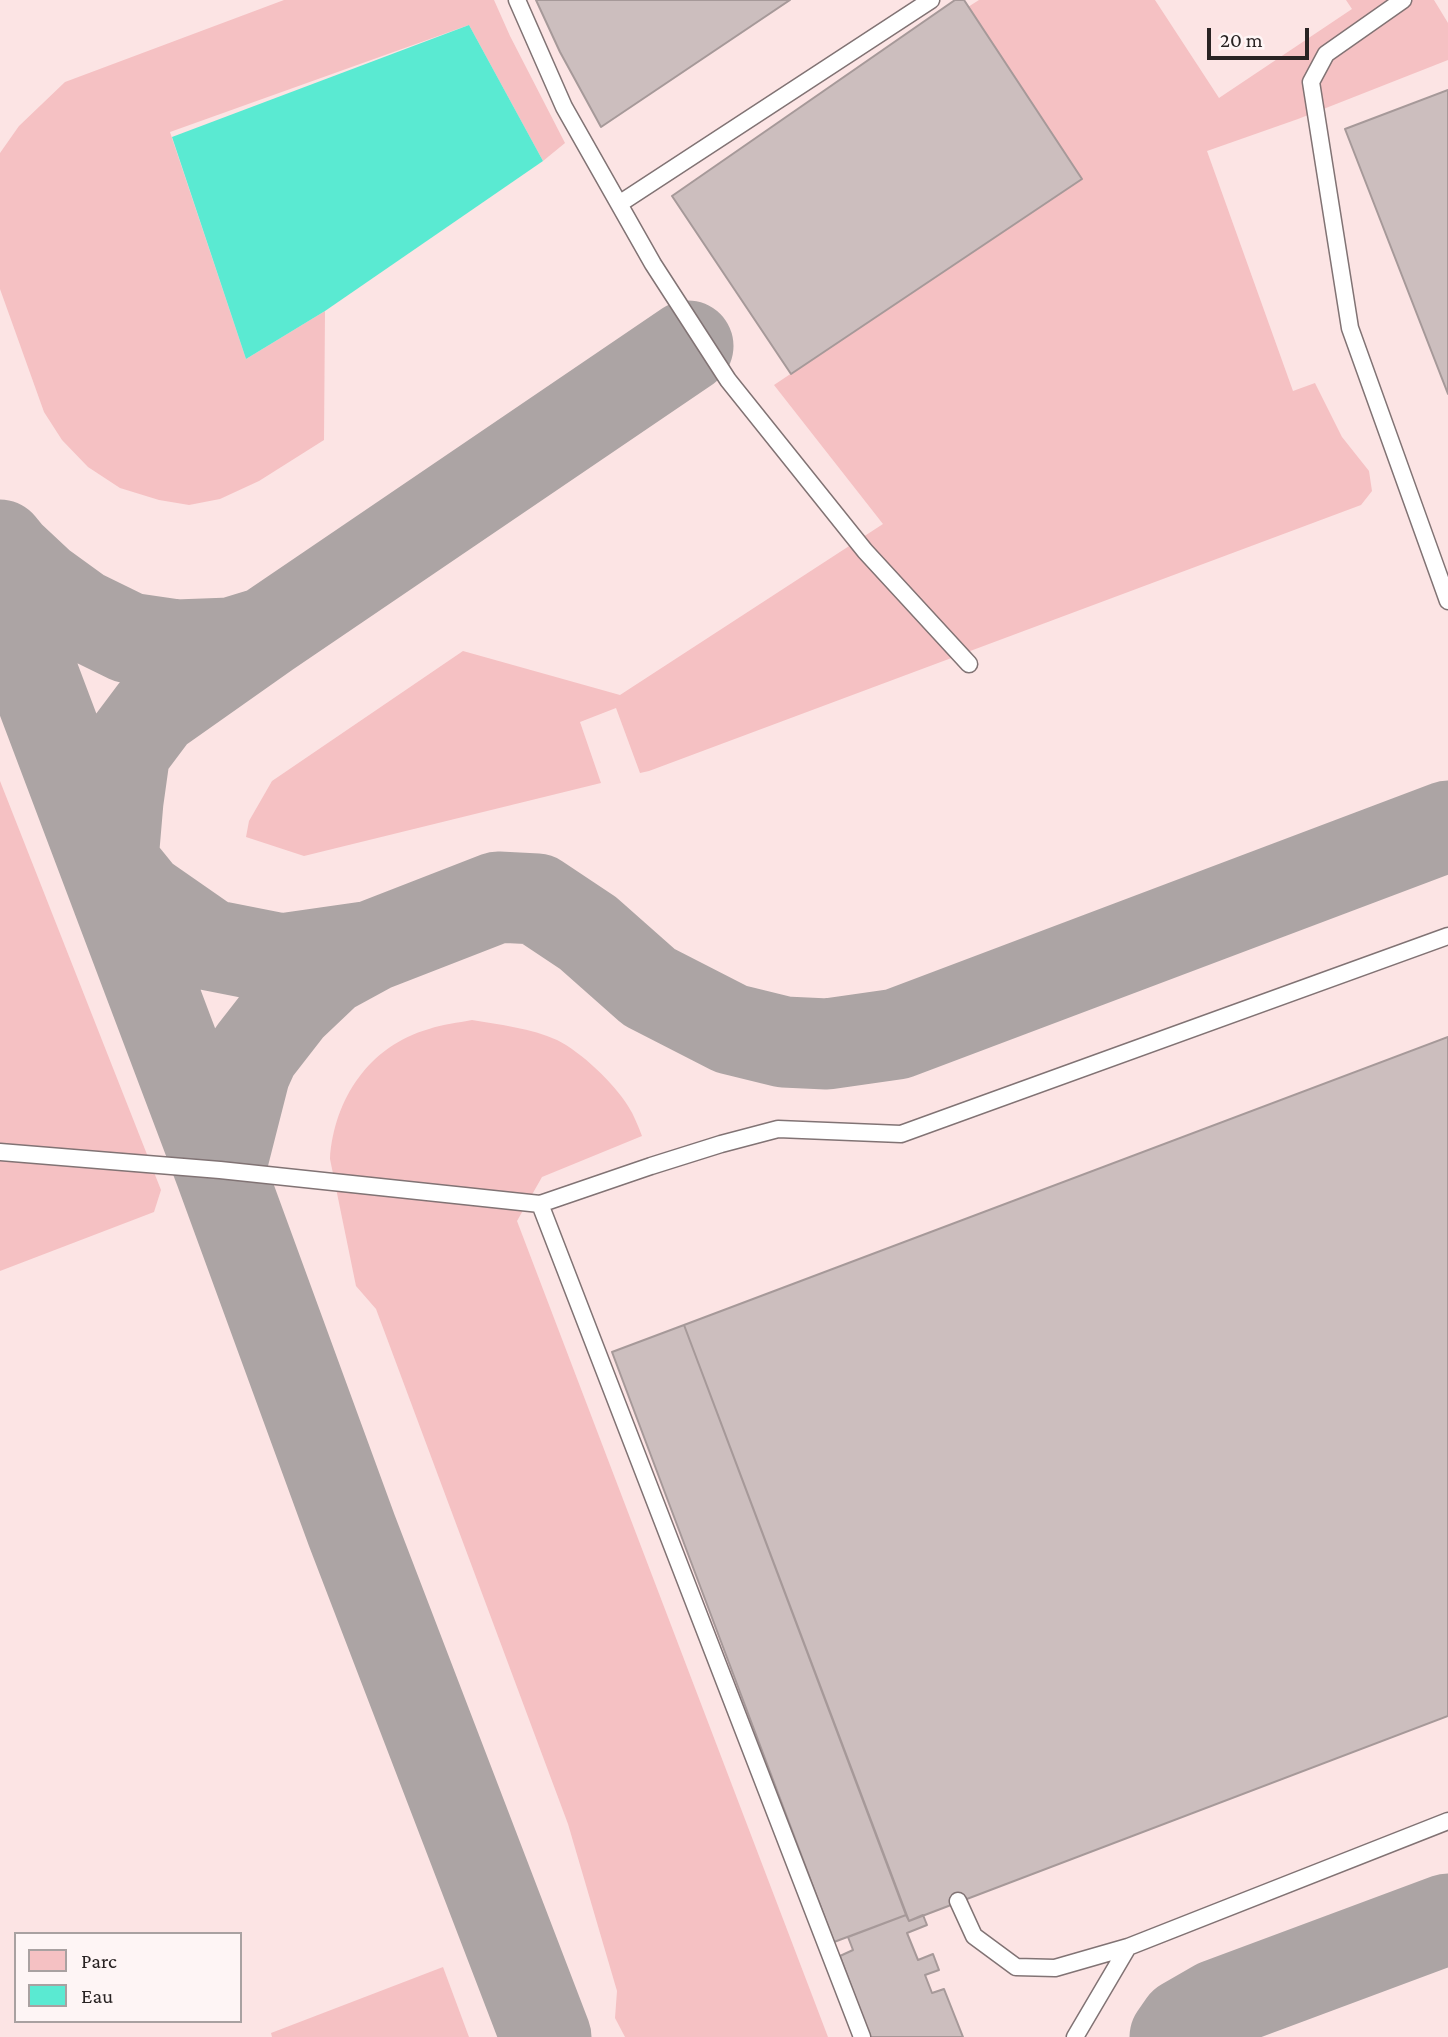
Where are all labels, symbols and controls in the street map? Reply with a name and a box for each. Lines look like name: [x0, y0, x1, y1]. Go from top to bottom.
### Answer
scale bar: [1210, 14, 1312, 58]
text: 20 m: [1220, 28, 1263, 52]
legend: [14, 1932, 242, 2023]
text: Parc: [81, 1949, 117, 1973]
text: Eau: [81, 1984, 113, 2008]

